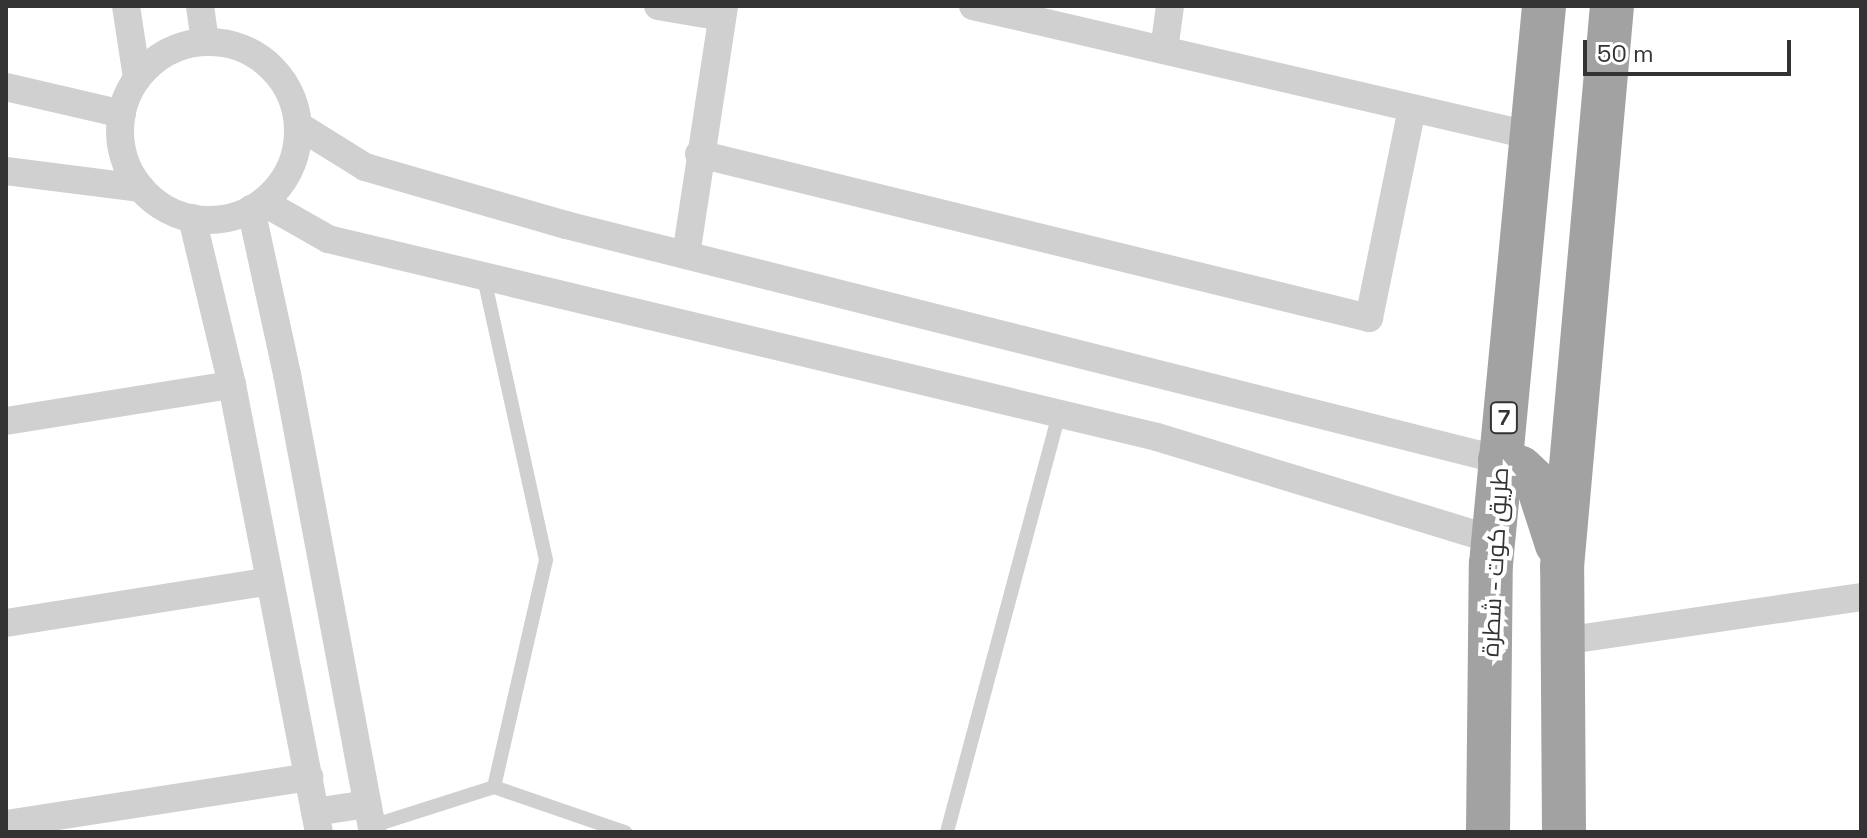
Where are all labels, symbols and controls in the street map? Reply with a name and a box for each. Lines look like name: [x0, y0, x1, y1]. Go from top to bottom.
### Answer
scale bar: [1587, 24, 1795, 74]
text: 50 m: [1597, 38, 1654, 69]
road number: 7: [1488, 400, 1520, 436]
street label: طريق كوت - شطرة: [1476, 466, 1514, 658]

